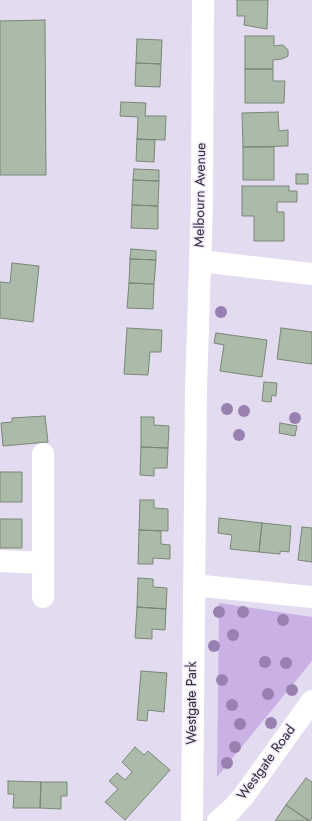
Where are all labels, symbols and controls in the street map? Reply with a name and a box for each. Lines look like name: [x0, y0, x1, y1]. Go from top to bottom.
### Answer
street label: Melbourn Avenue: [192, 143, 210, 247]
street label: Westgate Park: [185, 661, 201, 745]
street label: Westgate Road: [234, 722, 300, 804]

